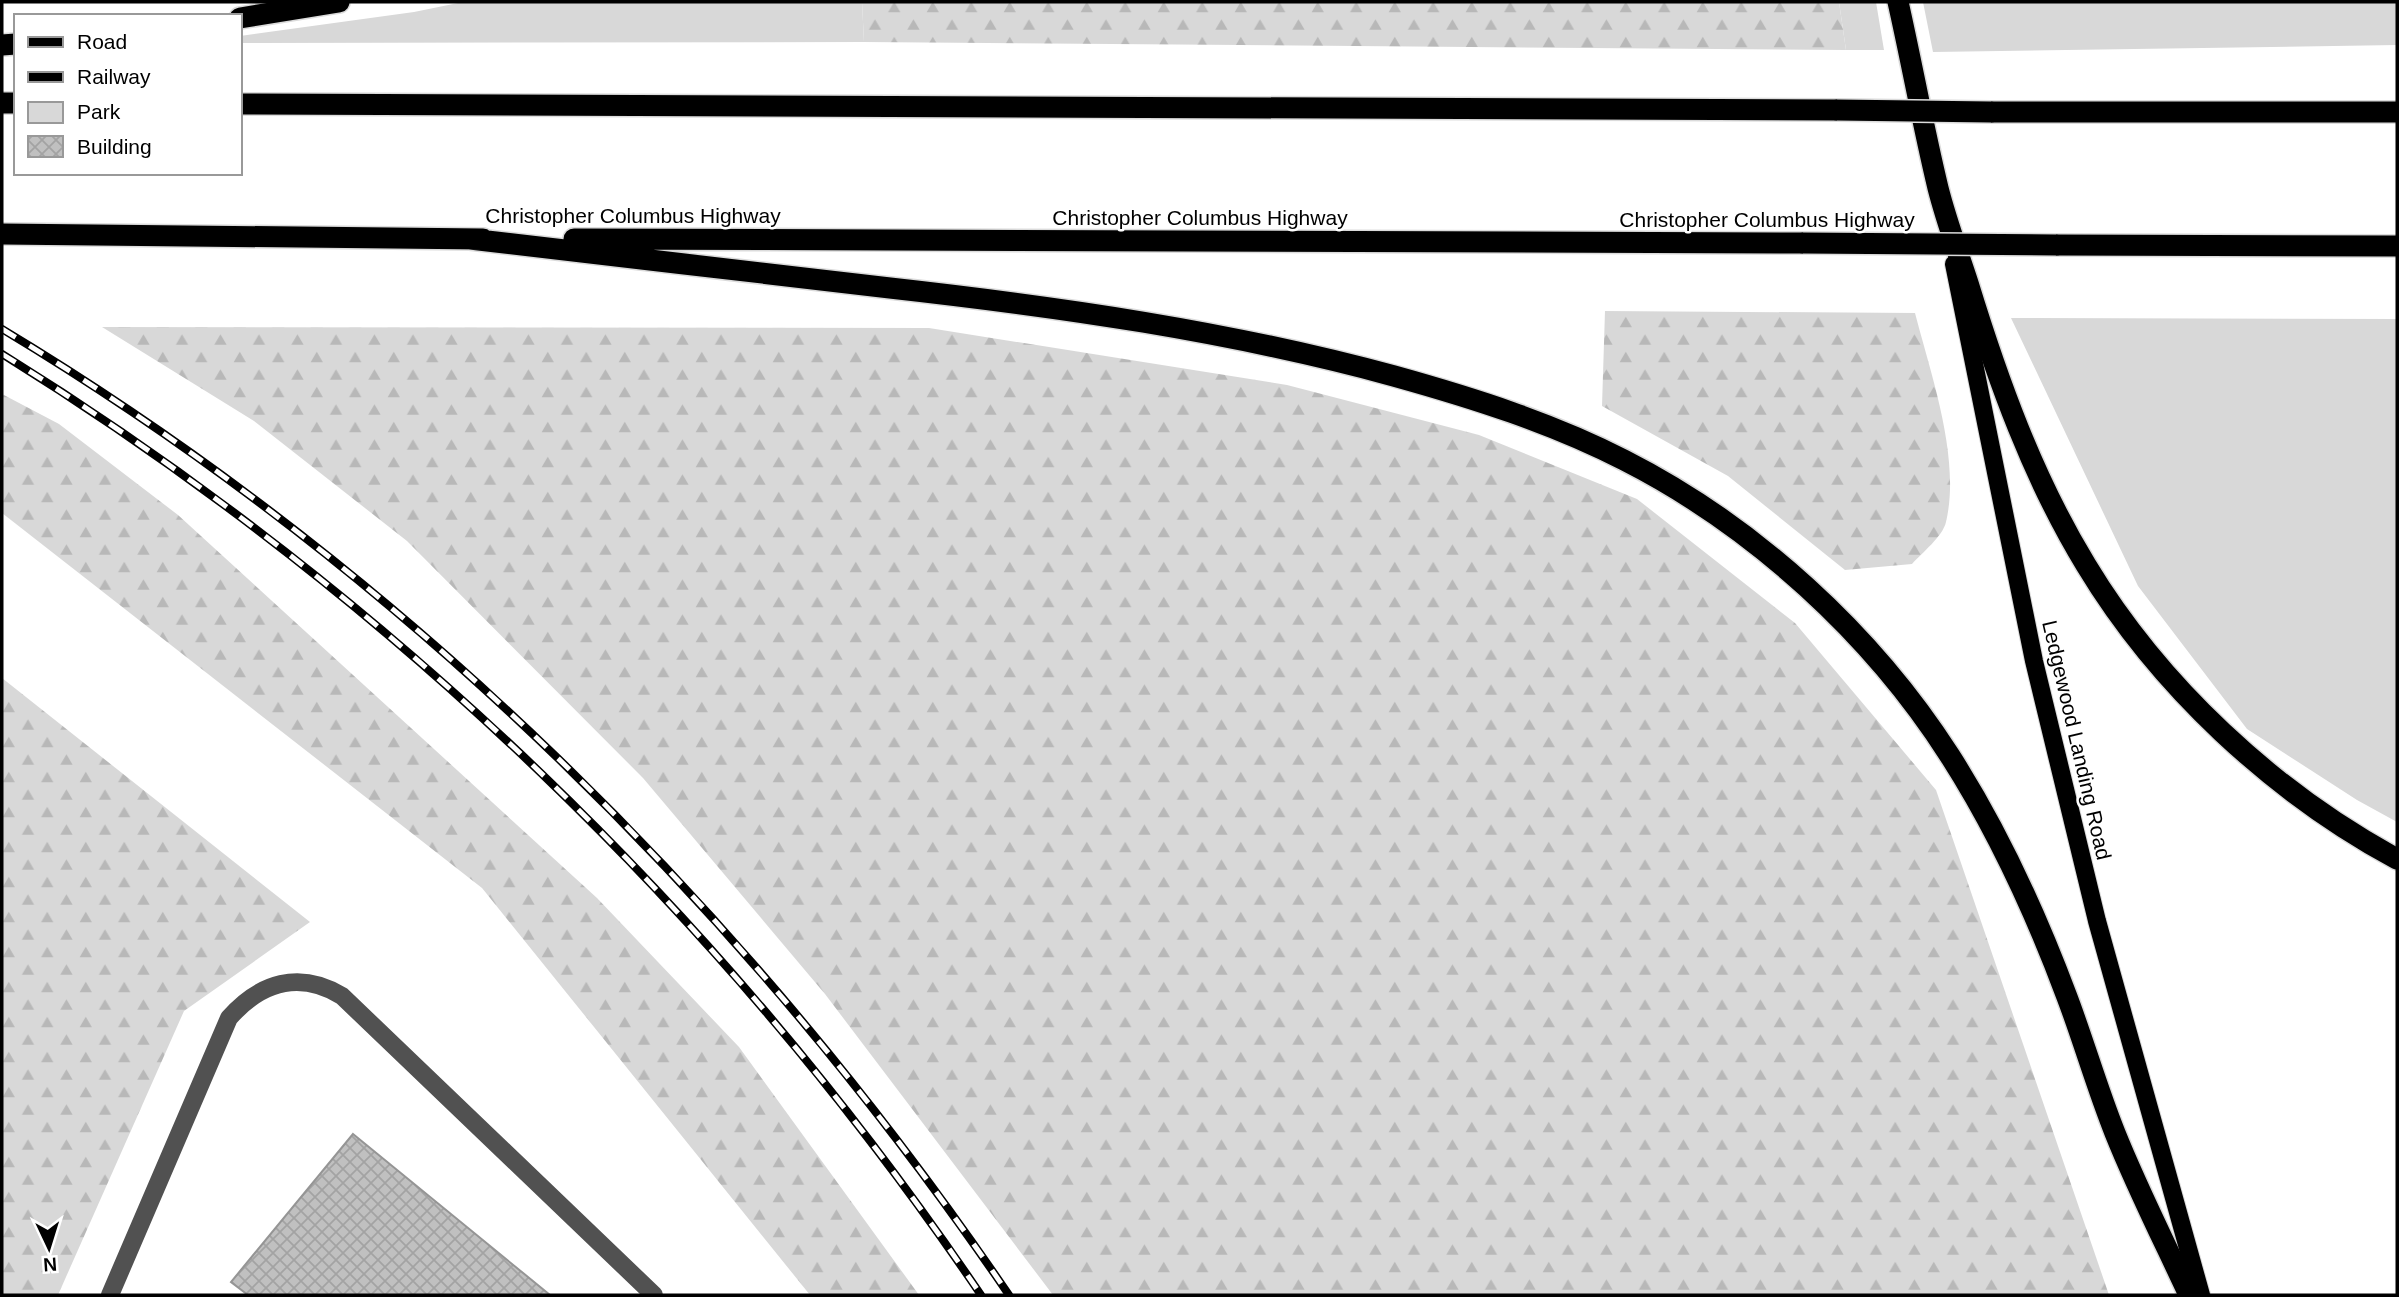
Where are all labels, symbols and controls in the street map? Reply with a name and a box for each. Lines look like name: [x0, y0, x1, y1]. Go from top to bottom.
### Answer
legend: [14, 14, 242, 175]
text: Road: [77, 30, 127, 53]
text: Railway: [77, 65, 151, 88]
text: Park: [77, 100, 121, 123]
text: Building: [77, 135, 152, 158]
street label: Christopher Columbus Highway: [485, 204, 781, 227]
street label: Christopher Columbus Highway: [1052, 206, 1348, 229]
street label: Christopher Columbus Highway: [1619, 208, 1915, 231]
street label: Ledgewood Landing Road: [2038, 618, 2116, 862]
north arrow: [14, 1213, 84, 1283]
text: N: [43, 1254, 58, 1275]

